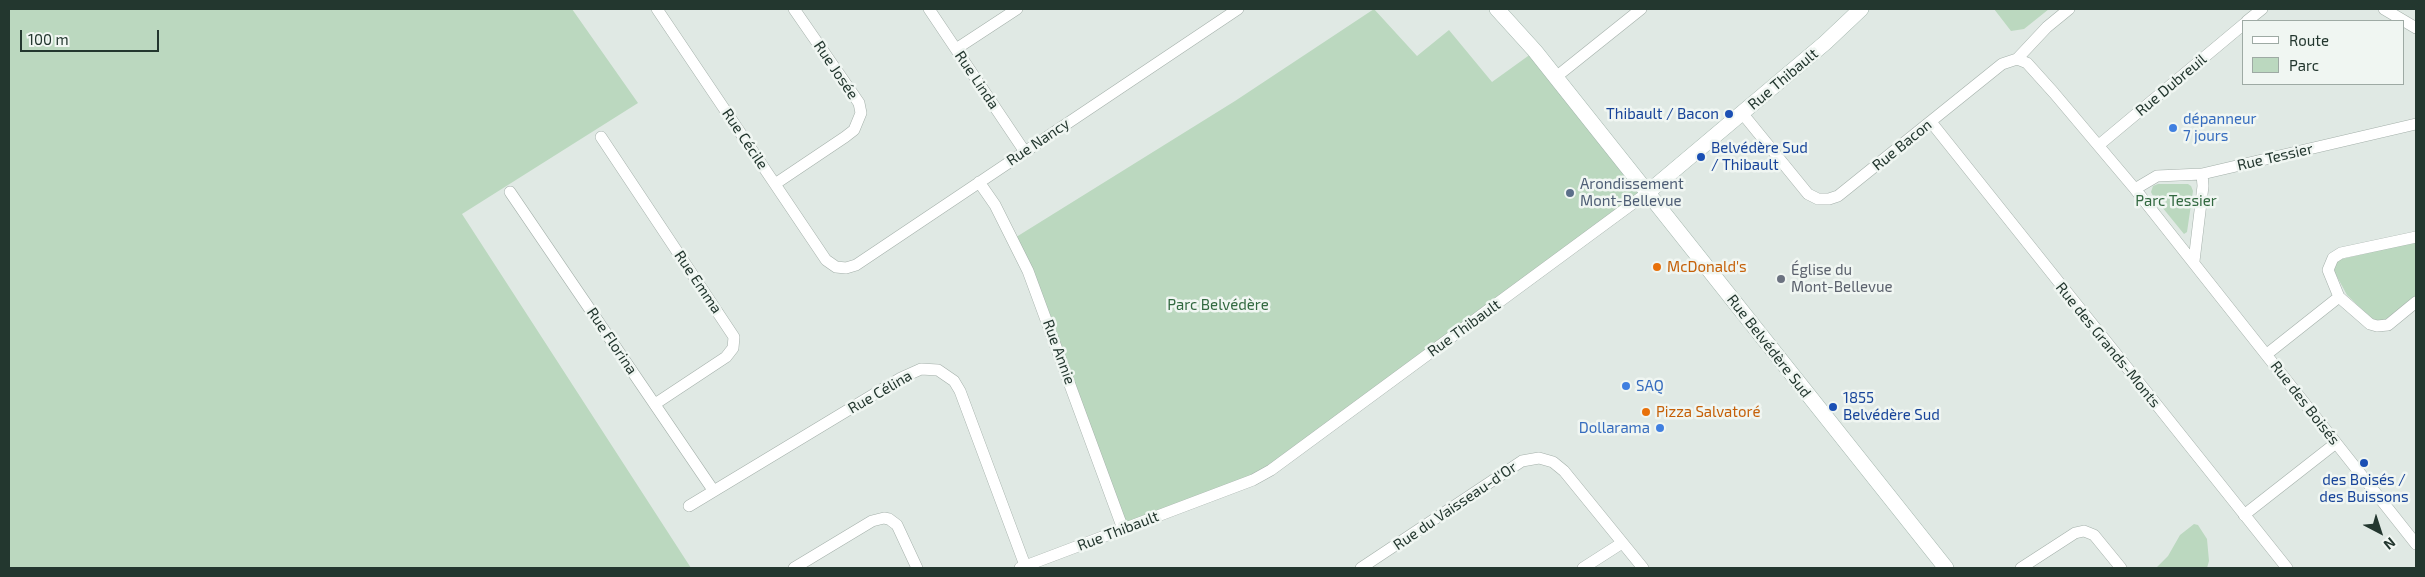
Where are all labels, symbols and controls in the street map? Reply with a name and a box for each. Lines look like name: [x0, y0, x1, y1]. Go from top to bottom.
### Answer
scale bar: [22, 20, 161, 52]
legend: [2242, 20, 2405, 85]
text: 100 m: [28, 30, 69, 48]
text: Route: [2289, 31, 2329, 49]
street label: Rue Josée: [810, 37, 862, 103]
street label: Rue Thibault: [1744, 45, 1822, 113]
street label: Rue Linda: [951, 48, 1003, 112]
street label: Rue Dubreuil: [2132, 50, 2210, 120]
text: Parc: [2289, 56, 2319, 74]
street label: Rue Cécile: [718, 105, 772, 173]
place label: Thibault / Bacon: [1606, 105, 1719, 123]
marker: Thibault / Bacon: [1723, 108, 1735, 120]
place label: dépanneur 7 jours: [2183, 110, 2257, 145]
street label: Rue Nancy: [1003, 114, 1073, 170]
street label: Rue Bacon: [1869, 116, 1935, 174]
marker: dépanneur 7 jours: [2167, 122, 2179, 134]
place label: Belvédère Sud / Thibault: [1711, 139, 1808, 174]
street label: Rue Tessier: [2235, 140, 2315, 174]
marker: Belvédère Sud / Thibault: [1695, 151, 1707, 163]
place label: Arondissement Mont-Bellevue: [1580, 175, 1684, 210]
marker: Arondissement Mont-Bellevue: [1564, 187, 1576, 199]
park label: Parc Tessier: [2135, 192, 2217, 210]
street label: Rue Emma: [670, 247, 726, 317]
place label: McDonald's: [1667, 258, 1747, 276]
marker: McDonald's: [1651, 261, 1663, 273]
place label: Église du Mont-Bellevue: [1791, 261, 1893, 296]
marker: Église du Mont-Bellevue: [1775, 273, 1787, 285]
street label: Rue des Grands-Monts: [2052, 279, 2164, 411]
street label: Rue Belvédère Sud: [1723, 291, 1815, 401]
park label: Parc Belvédère: [1167, 296, 1269, 314]
street label: Rue Thibault: [1424, 296, 1504, 360]
street label: Rue Florina: [583, 304, 641, 378]
street label: Rue Annie: [1039, 317, 1079, 387]
street label: Rue des Boisés: [2267, 357, 2343, 449]
street label: Rue Célina: [845, 366, 915, 418]
place label: SAQ: [1636, 377, 1664, 395]
marker: SAQ: [1620, 380, 1632, 392]
place label: 1855 Belvédère Sud: [1843, 389, 1940, 424]
marker: 1855 Belvédère Sud: [1827, 401, 1839, 413]
place label: Pizza Salvatoré: [1656, 403, 1760, 421]
marker: Pizza Salvatoré: [1640, 406, 1652, 418]
place label: Dollarama: [1579, 419, 1650, 437]
marker: Dollarama: [1654, 422, 1666, 434]
marker: des Boisés / des Buissons: [2358, 457, 2370, 469]
street label: Rue du Vaisseau-d'Or: [1390, 458, 1520, 554]
place label: des Boisés / des Buissons: [2319, 471, 2409, 506]
street label: Rue Thibault: [1075, 507, 1161, 555]
north arrow: [2355, 507, 2405, 557]
text: N: [2381, 534, 2399, 554]

